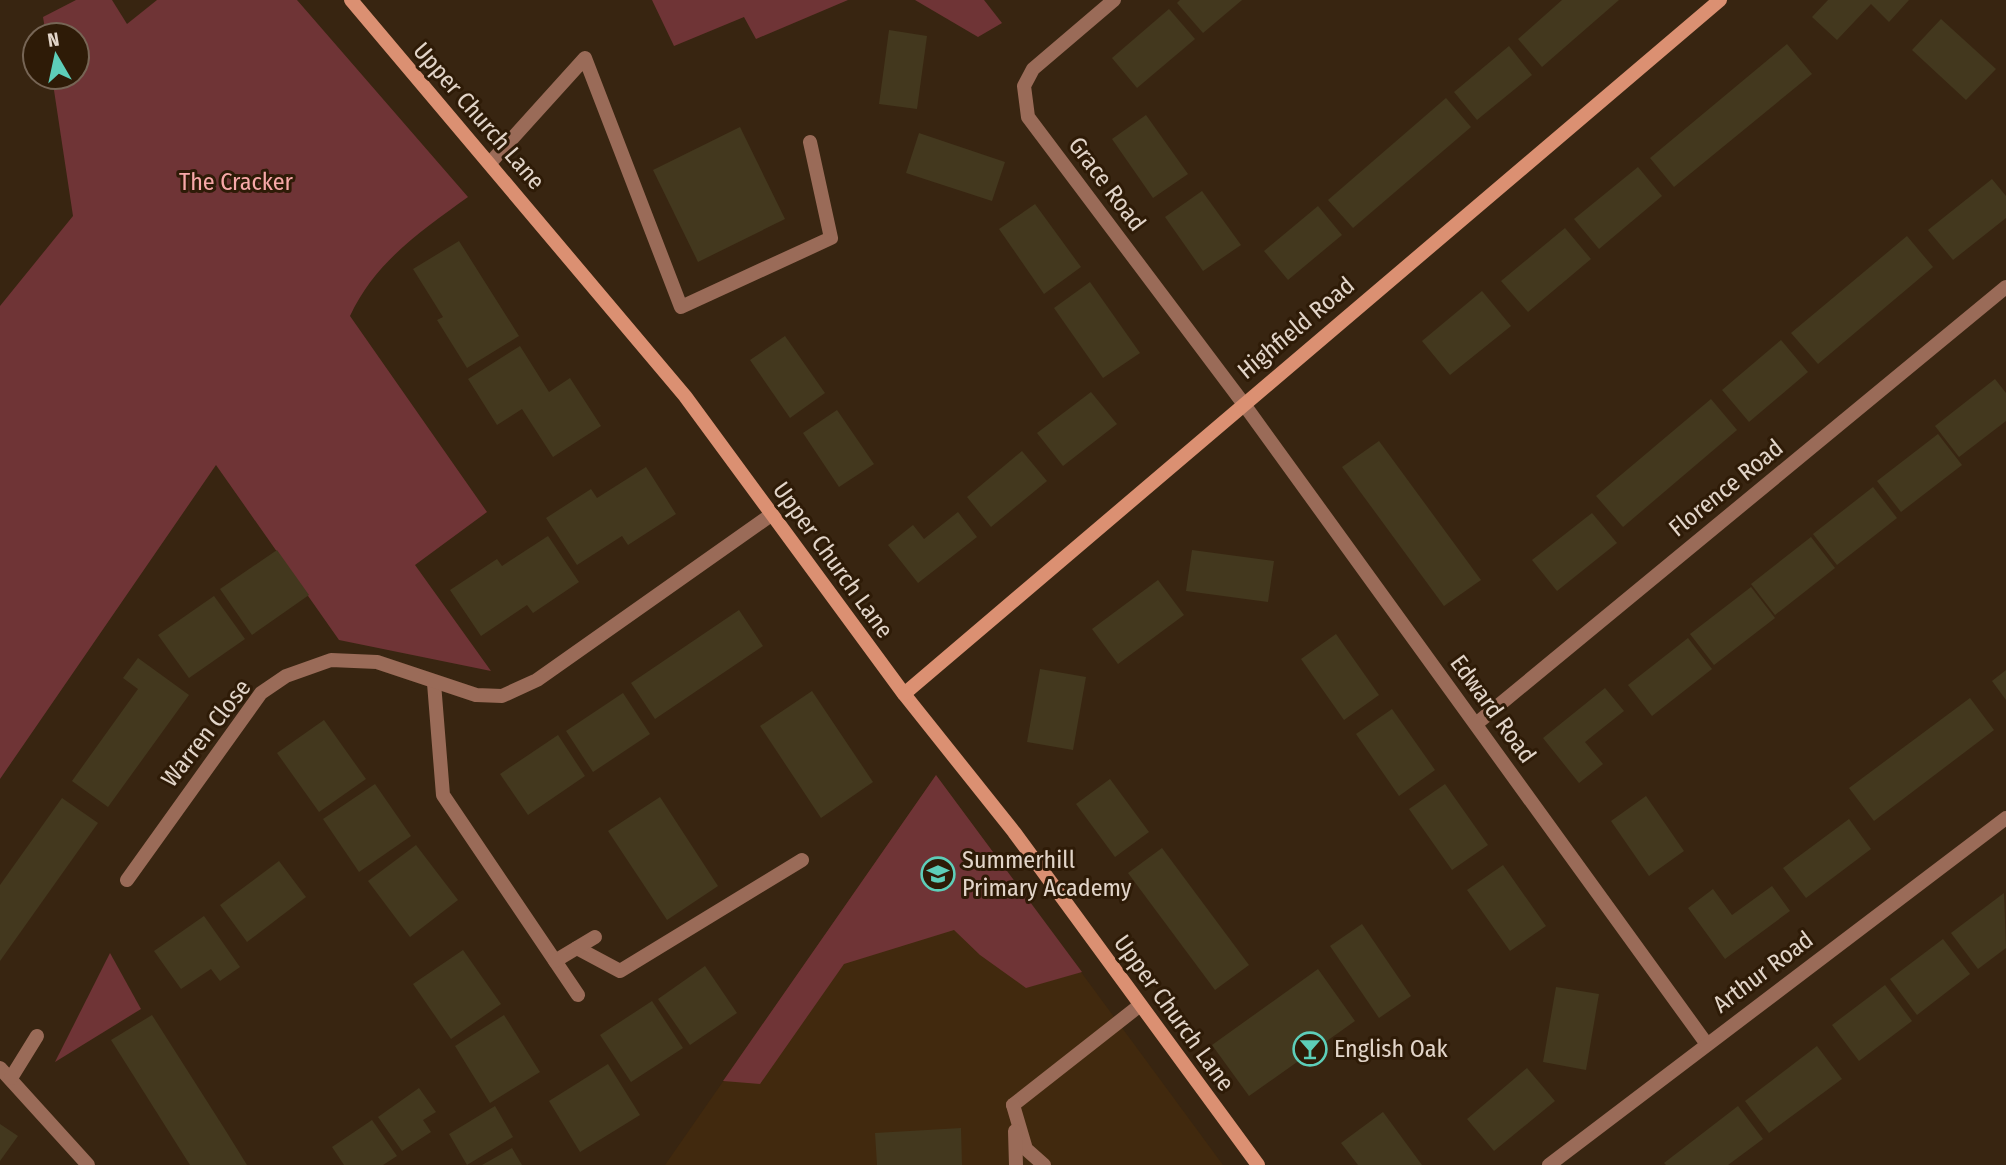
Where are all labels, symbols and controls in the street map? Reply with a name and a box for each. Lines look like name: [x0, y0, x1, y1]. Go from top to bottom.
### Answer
north arrow: [21, 21, 91, 91]
text: N: [46, 27, 61, 52]
street label: Upper Church Lane: [408, 37, 550, 195]
street label: Grace Road: [1063, 132, 1151, 236]
park label: The Cracker: [179, 168, 294, 196]
street label: Highfield Road: [1232, 271, 1360, 385]
street label: Florence Road: [1663, 434, 1789, 542]
street label: Upper Church Lane: [767, 477, 899, 643]
street label: Edward Road: [1444, 649, 1542, 769]
street label: Warren Close: [156, 674, 256, 792]
place label: Summerhill Primary Academy: [962, 846, 1132, 902]
school or university icon: Summerhill Primary Academy: [919, 855, 957, 893]
street label: Arthur Road: [1708, 925, 1818, 1019]
street label: Upper Church Lane: [1108, 930, 1240, 1096]
bar icon: English Oak: [1291, 1030, 1329, 1068]
place label: English Oak: [1334, 1035, 1448, 1063]

